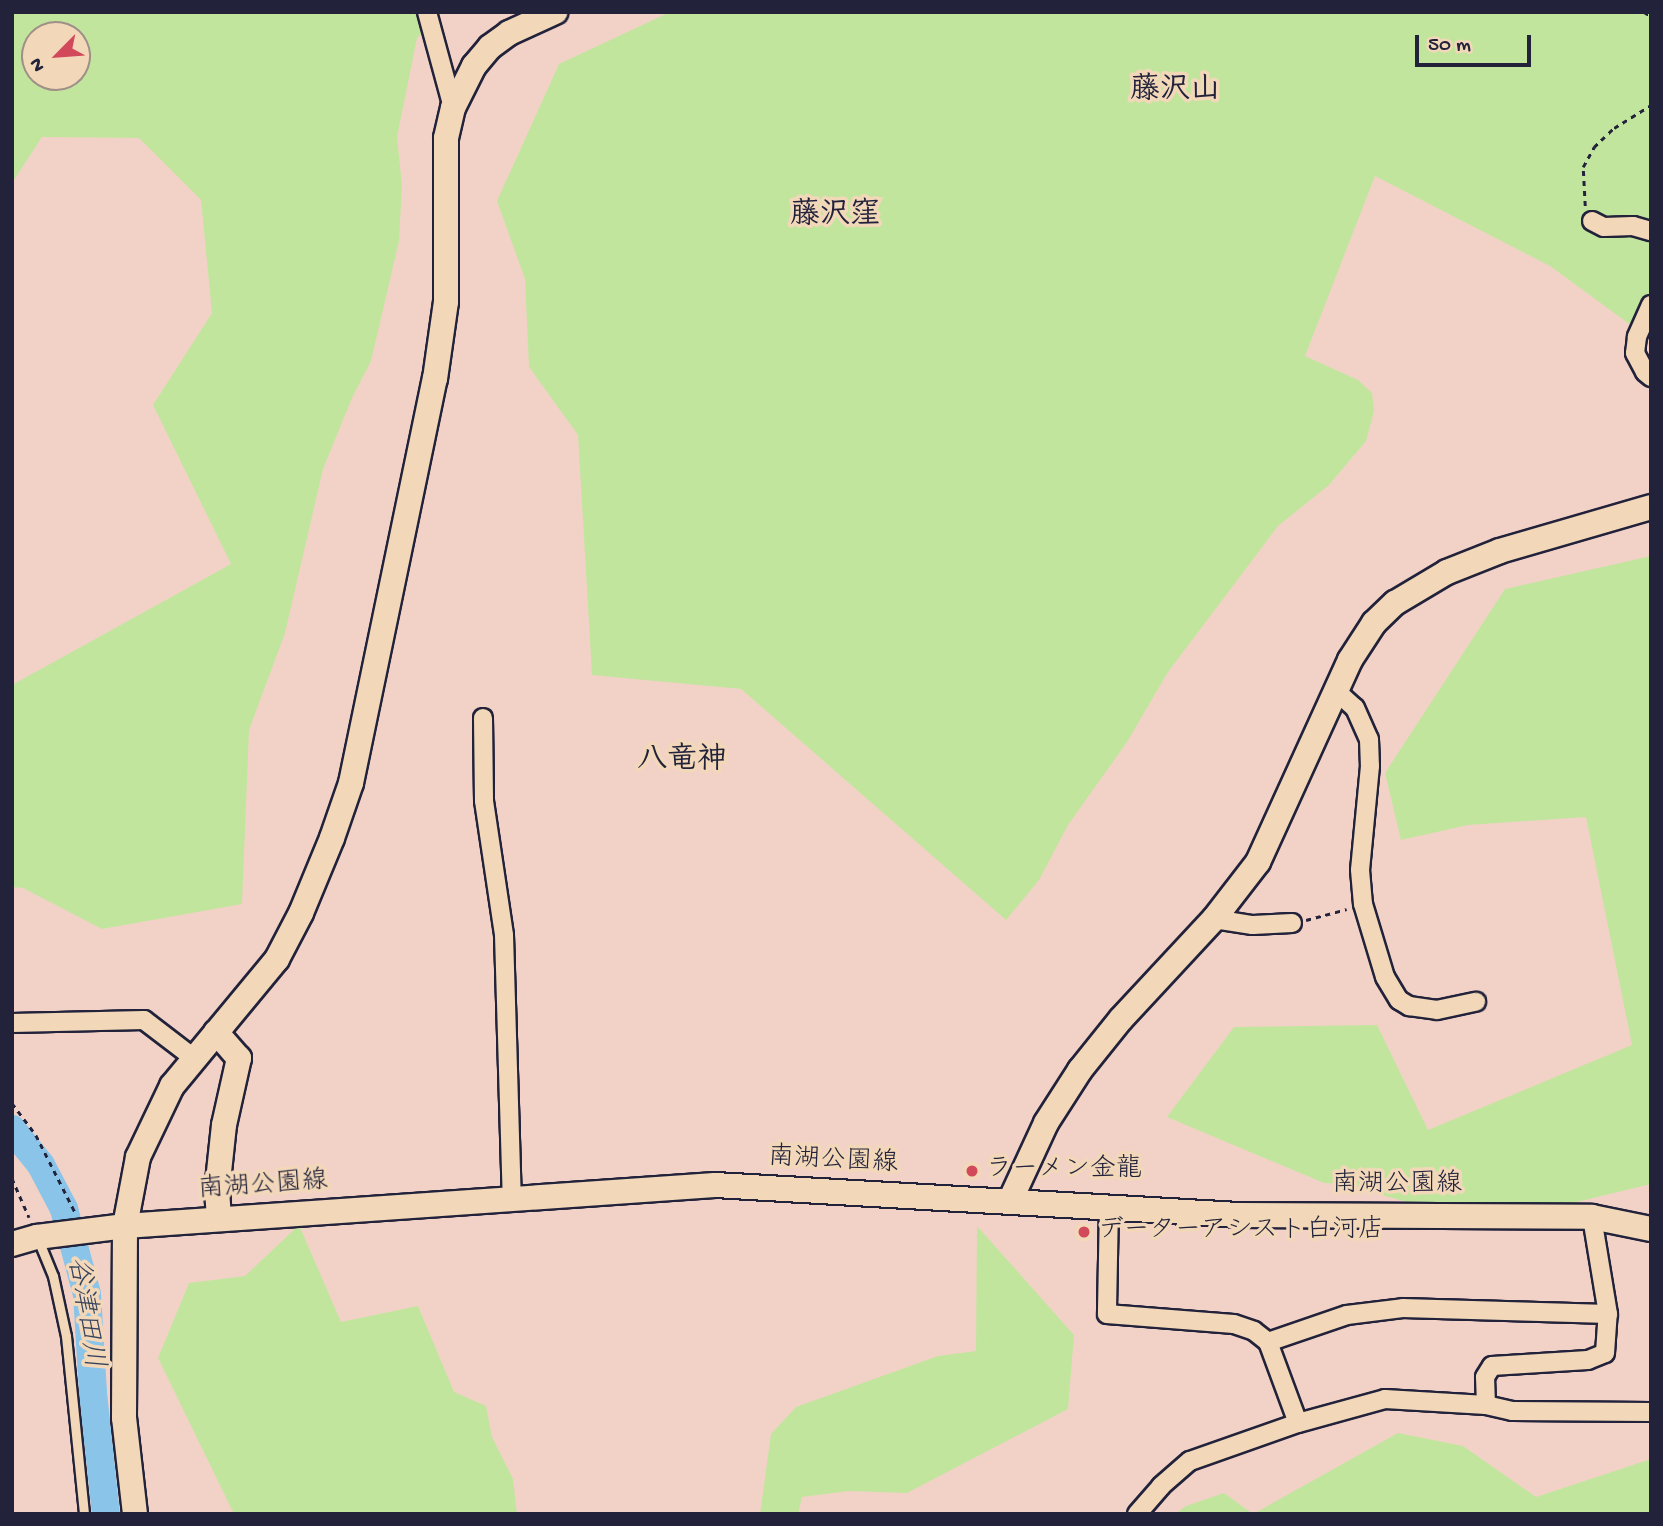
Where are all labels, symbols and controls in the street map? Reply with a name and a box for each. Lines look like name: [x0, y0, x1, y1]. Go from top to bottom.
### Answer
north arrow: [21, 21, 91, 91]
scale bar: [1418, 21, 1534, 65]
text: 50 m: [1428, 34, 1471, 59]
text: N: [25, 54, 51, 75]
district label: 藤沢山: [1130, 74, 1220, 110]
district label: 藤沢窪: [790, 199, 880, 235]
district label: 八竜神: [637, 744, 727, 780]
street label: 南湖公園線: [767, 1143, 899, 1181]
place label: ラーメン金龍: [986, 1155, 1142, 1187]
marker: ラーメン金龍: [964, 1163, 980, 1179]
street label: 南湖公園線: [197, 1167, 329, 1207]
street label: 南湖公園線: [1332, 1170, 1462, 1202]
place label: データーアシスト白河店: [1098, 1216, 1383, 1248]
marker: データーアシスト白河店: [1076, 1224, 1092, 1240]
water label: 谷津田川: [59, 1255, 109, 1371]

